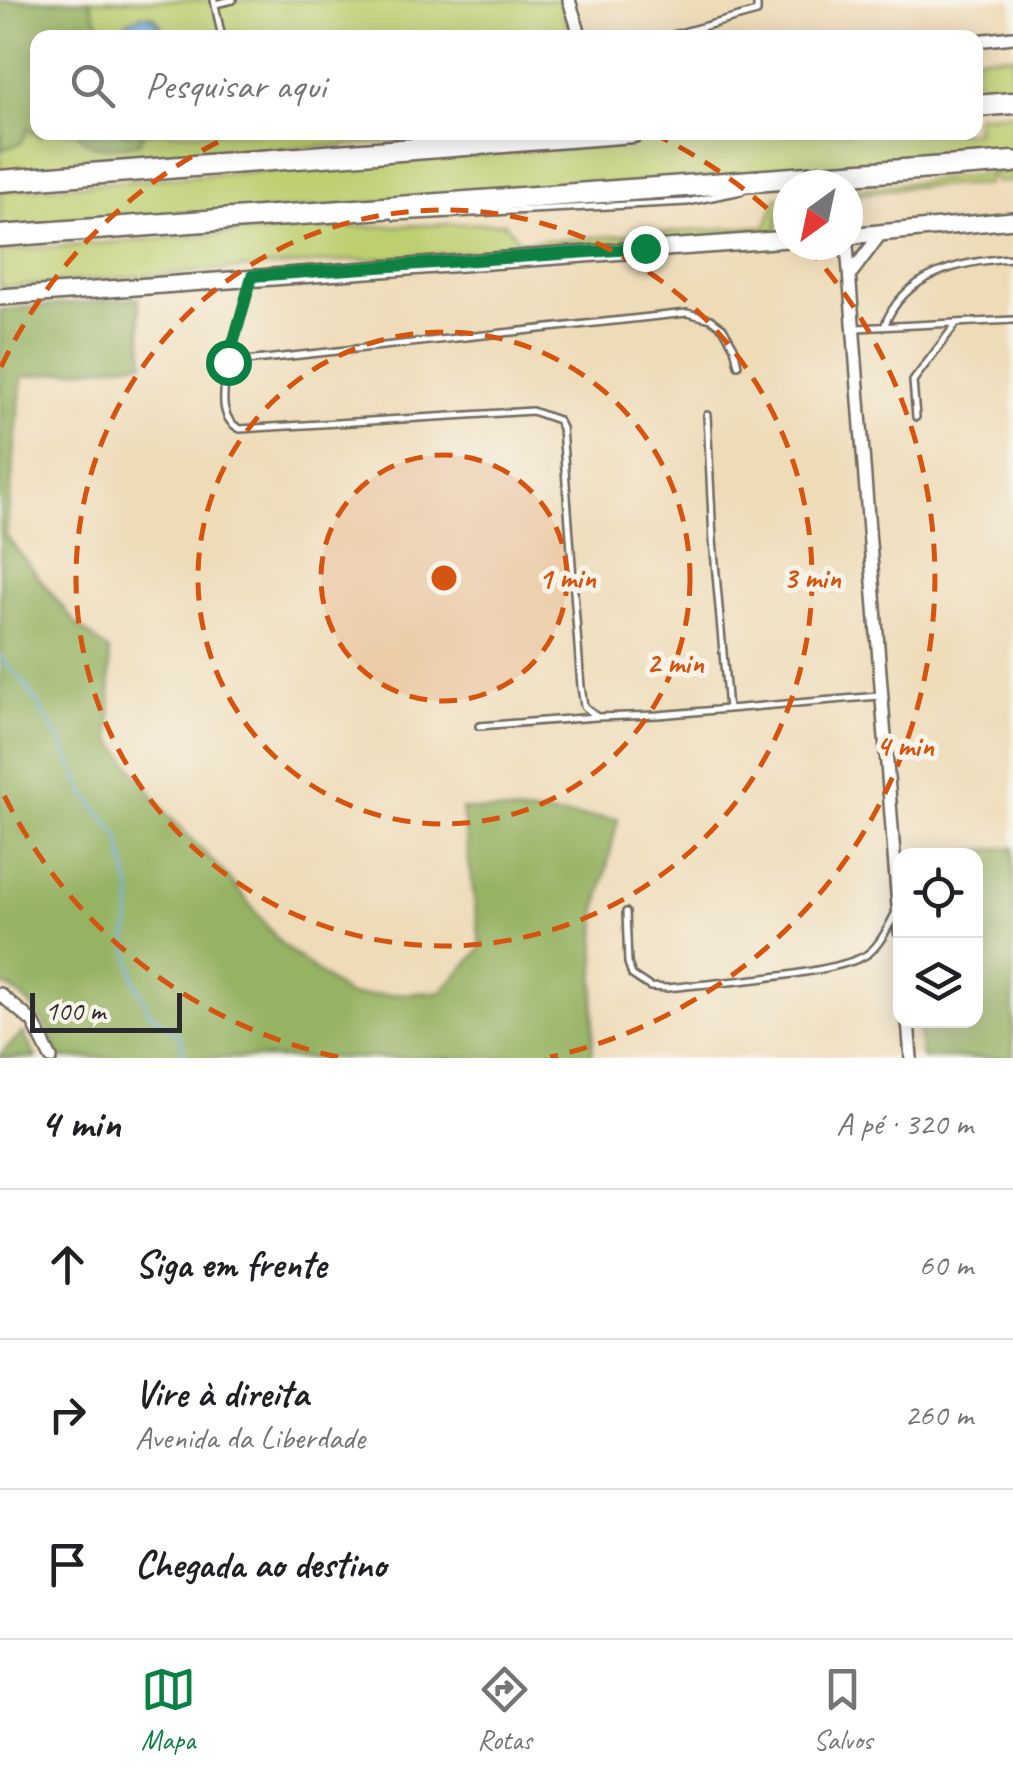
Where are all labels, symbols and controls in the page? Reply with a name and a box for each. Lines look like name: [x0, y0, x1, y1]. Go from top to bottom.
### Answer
search box: [30, 30, 983, 140]
icon: search: [65, 58, 120, 113]
text: Pesquisar aqui: [145, 62, 326, 109]
north arrow: [773, 170, 863, 260]
route end: [623, 226, 669, 272]
route start: [206, 340, 252, 386]
text: 1 min: [538, 559, 597, 597]
text: 3 min: [783, 559, 842, 597]
centre of rings: [426, 560, 462, 596]
text: 2 min: [646, 644, 705, 682]
text: 4 min: [876, 727, 935, 765]
map controls: [893, 848, 983, 1028]
button: locate: [893, 848, 983, 938]
button: layers: [893, 938, 983, 1028]
scale bar: [30, 988, 182, 1032]
text: 100 m: [45, 993, 105, 1028]
text: 4 min: [40, 1097, 120, 1150]
text: A pé · 320 m: [836, 1103, 973, 1144]
icon: ahead: [40, 1237, 95, 1292]
text: Siga em frente: [135, 1241, 326, 1288]
text: 60 m: [919, 1244, 973, 1285]
text: Vire à direita: [135, 1370, 309, 1417]
icon: right: [40, 1387, 95, 1442]
text: 260 m: [904, 1394, 973, 1435]
text: Avenida da Liberdade: [135, 1417, 365, 1458]
icon: arrive: [40, 1537, 95, 1592]
text: Chegada ao destino: [135, 1541, 386, 1588]
tab: Mapa: [141, 1662, 196, 1757]
tab: Rotas: [477, 1662, 532, 1757]
tab: Salvos: [813, 1662, 872, 1757]

